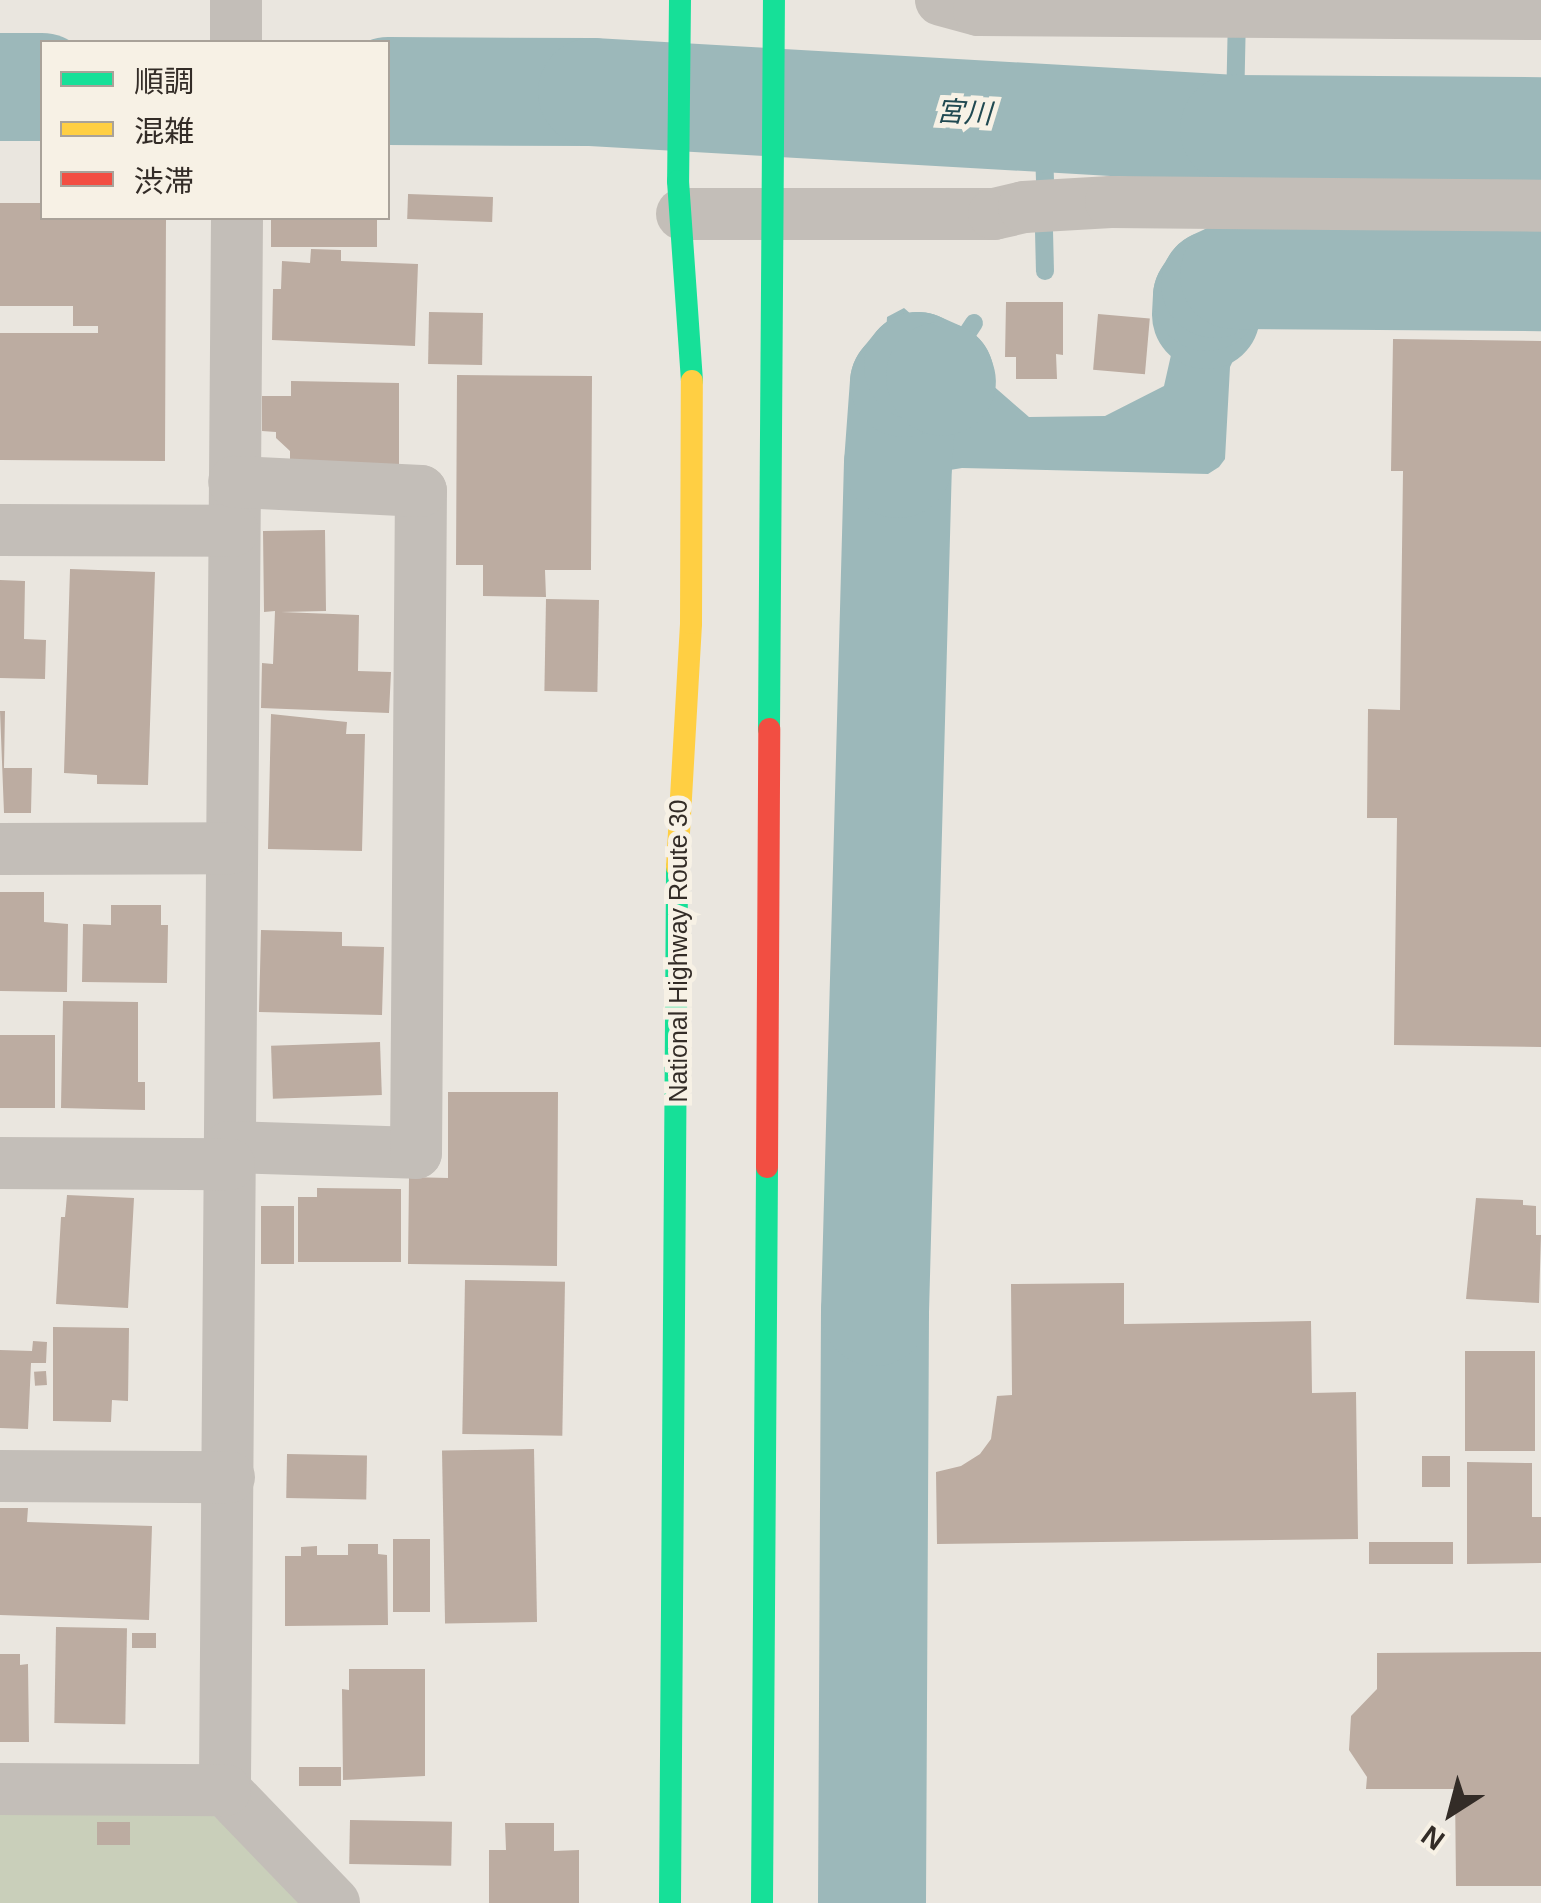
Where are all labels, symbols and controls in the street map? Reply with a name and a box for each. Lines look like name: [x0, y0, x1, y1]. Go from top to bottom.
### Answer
legend: [40, 40, 390, 220]
text: 順調: [134, 65, 194, 98]
water label: 宮川: [935, 95, 993, 131]
text: 混雑: [134, 115, 194, 148]
text: 渋滞: [134, 165, 194, 198]
street label: National Highway Route 30: [663, 800, 693, 1102]
north arrow: [1401, 1763, 1501, 1863]
text: N: [1416, 1819, 1450, 1856]

